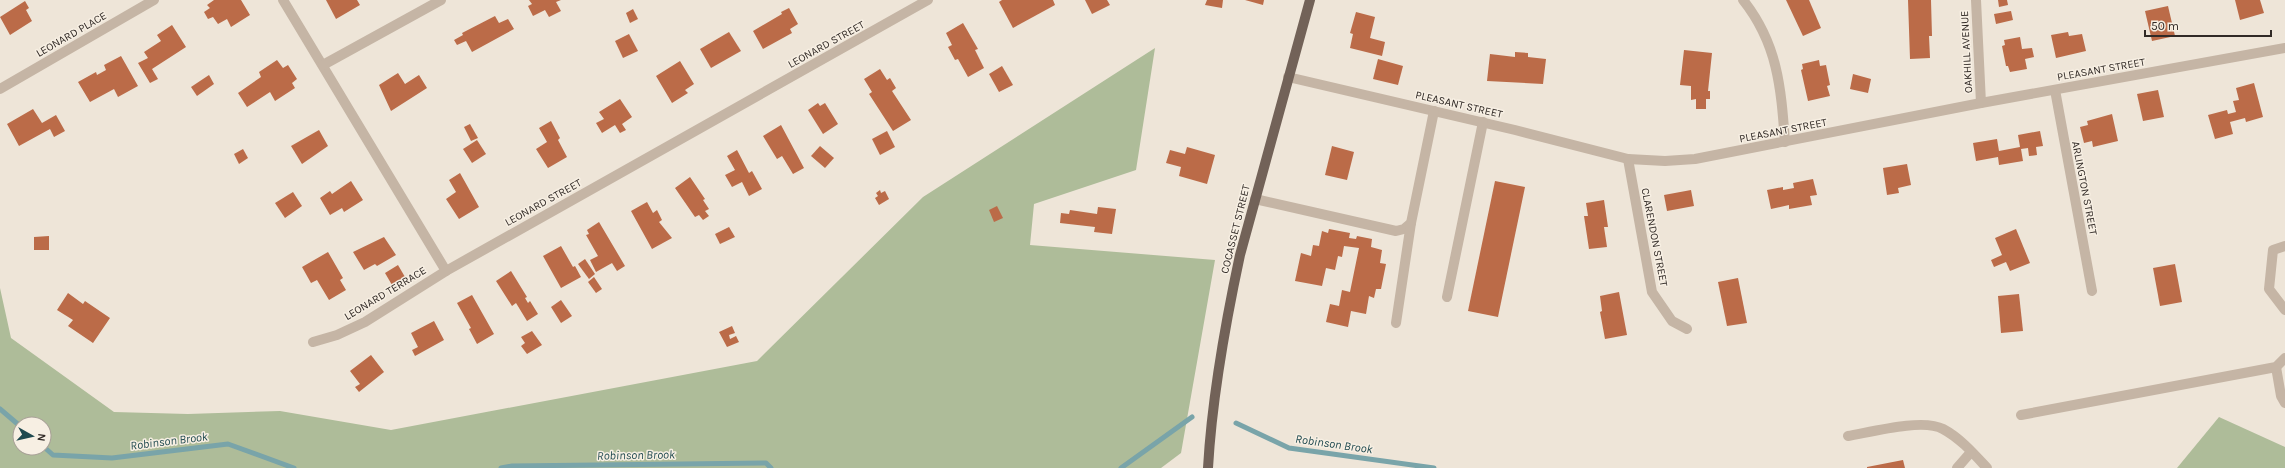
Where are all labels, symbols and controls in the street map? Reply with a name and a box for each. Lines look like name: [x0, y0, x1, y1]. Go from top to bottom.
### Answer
street label: LEONARD PLACE: [34, 9, 109, 60]
street label: OAKHILL AVENUE: [1958, 10, 1975, 94]
scale bar: [2145, 12, 2271, 38]
street label: LEONARD STREET: [786, 18, 867, 71]
text: 50 m: [2151, 19, 2179, 33]
street label: PLEASANT STREET: [2056, 55, 2147, 84]
street label: PLEASANT STREET: [1414, 88, 1504, 121]
street label: PLEASANT STREET: [1738, 116, 1829, 145]
street label: ARLINGTON STREET: [2069, 140, 2100, 237]
street label: LEONARD STREET: [503, 176, 584, 229]
street label: COCASSET STREET: [1218, 183, 1253, 275]
street label: CLARENDON STREET: [1639, 187, 1671, 288]
street label: LEONARD TERRACE: [342, 264, 429, 323]
north arrow: [12, 416, 52, 456]
water label: Robinson Brook: [129, 429, 209, 453]
water label: Robinson Brook: [1294, 432, 1374, 456]
text: N: [34, 433, 48, 442]
water label: Robinson Brook: [597, 447, 676, 463]

